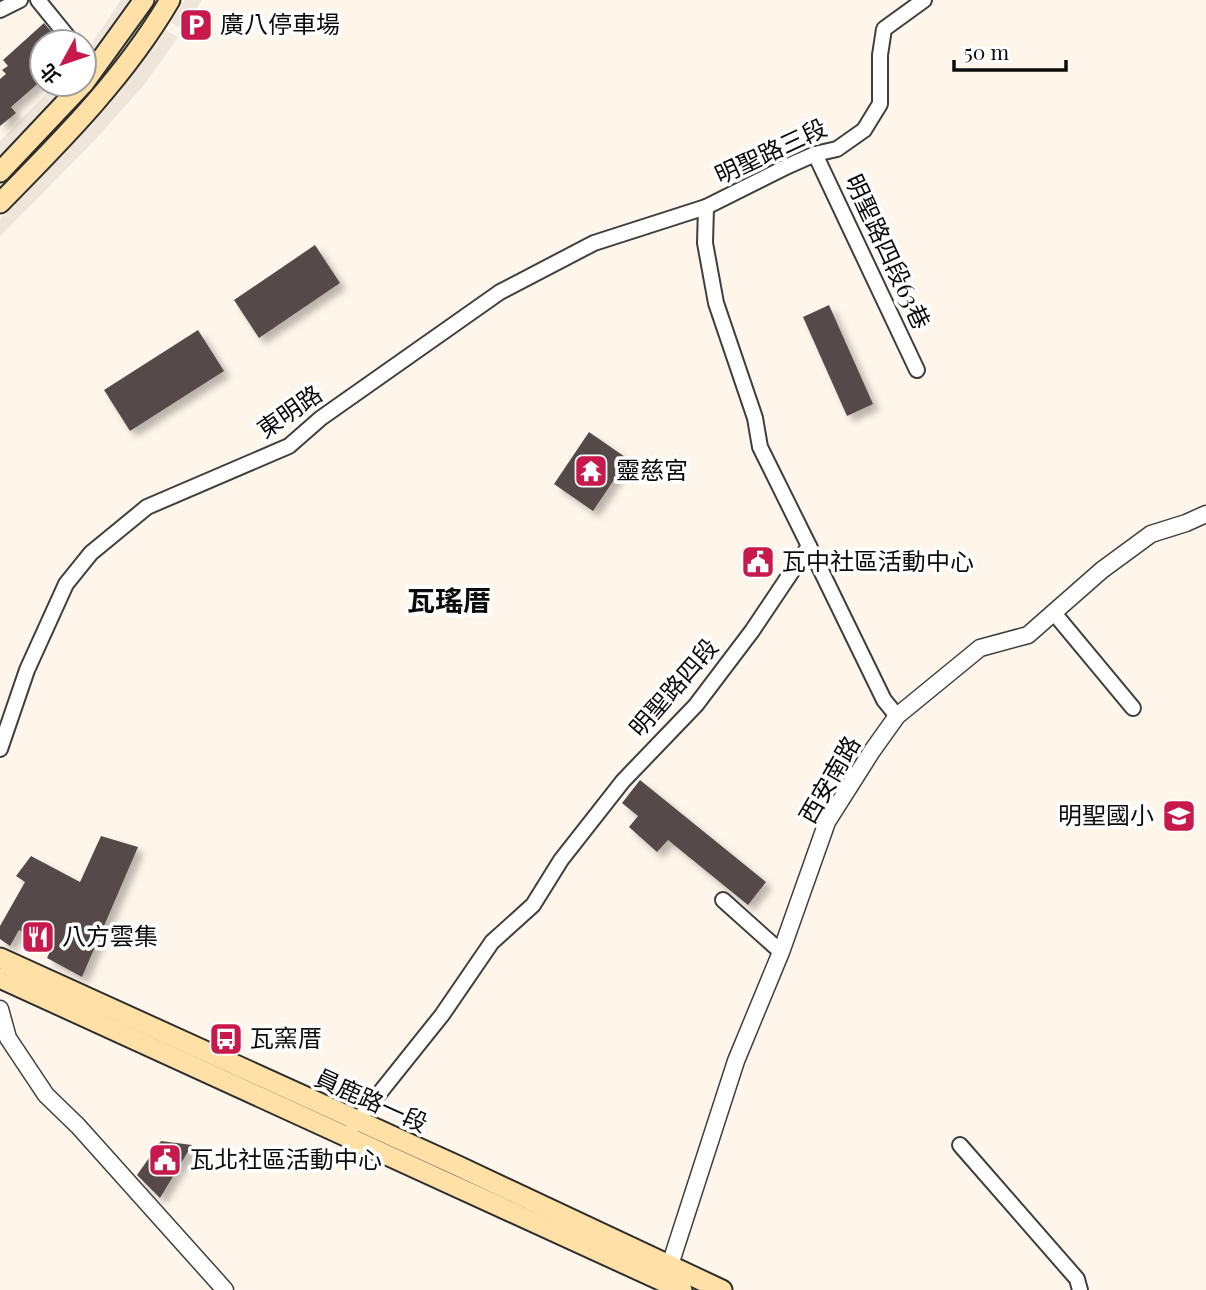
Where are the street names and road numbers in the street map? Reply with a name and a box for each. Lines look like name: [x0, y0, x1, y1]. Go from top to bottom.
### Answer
street label: 明聖路三段: [709, 110, 831, 190]
street label: 明聖路四段63巷: [839, 169, 939, 334]
street label: 東明路: [250, 377, 328, 444]
street label: 明聖路四段: [621, 631, 724, 742]
street label: 西安南路: [790, 729, 866, 829]
street label: 員鹿路一段: [310, 1060, 433, 1138]

